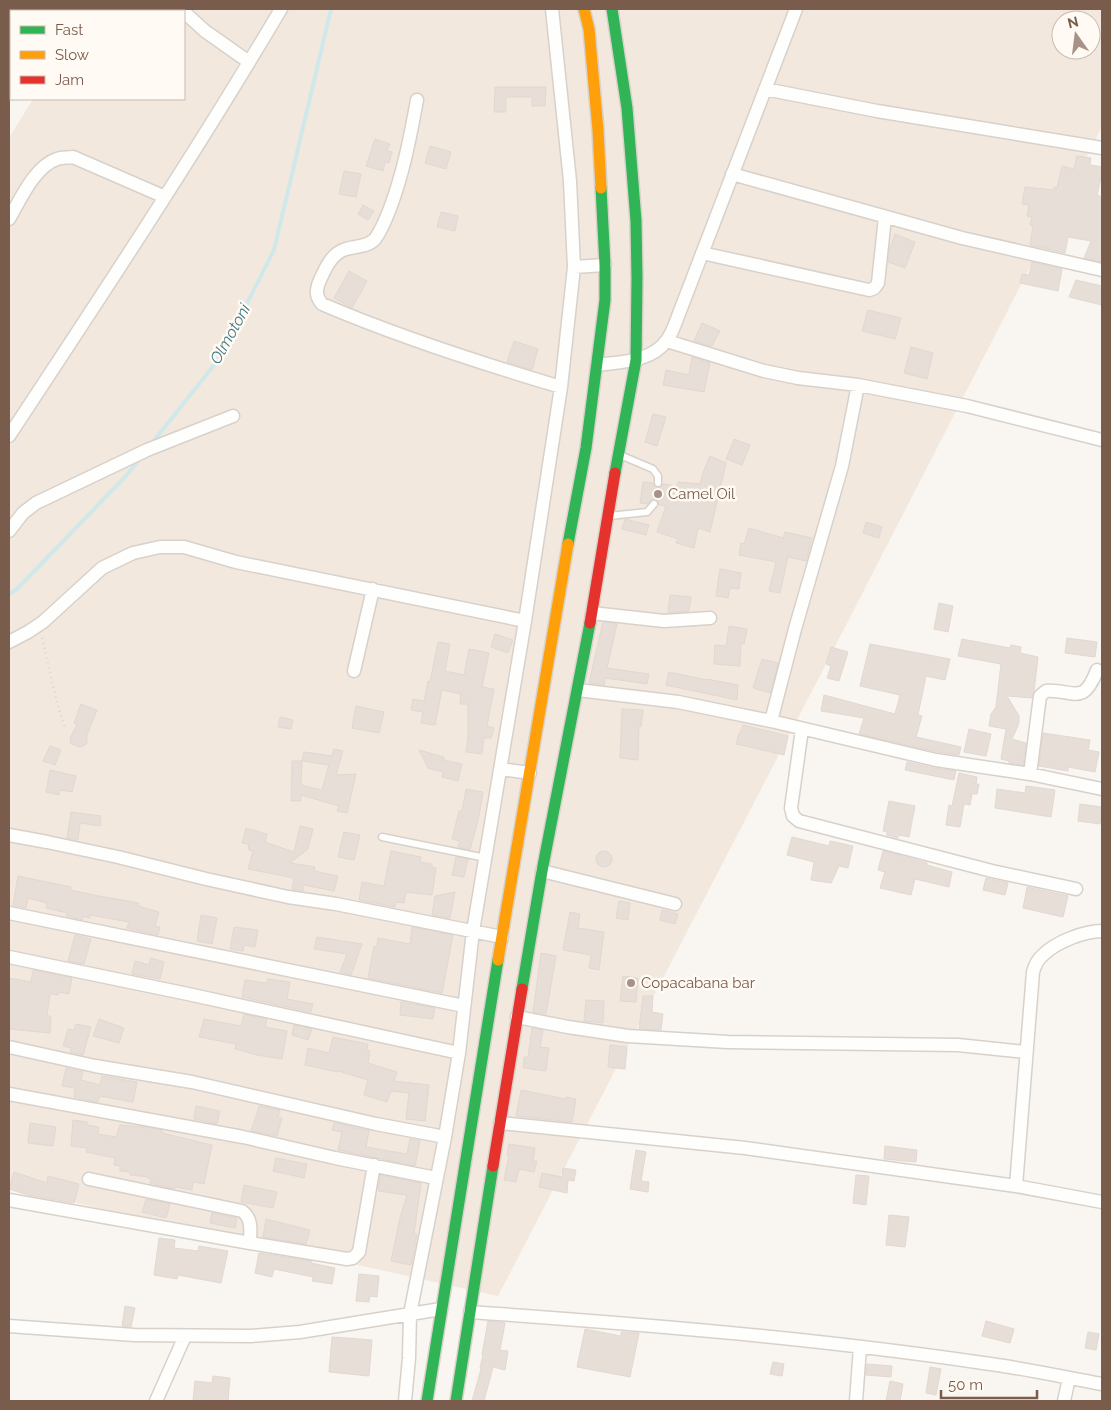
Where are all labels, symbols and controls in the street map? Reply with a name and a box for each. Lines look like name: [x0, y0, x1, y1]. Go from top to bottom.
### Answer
legend: [10, 10, 185, 100]
north arrow: [1051, 10, 1101, 60]
text: N: [1066, 13, 1080, 31]
text: Fast: [55, 21, 83, 39]
text: Slow: [55, 46, 89, 64]
text: Jam: [55, 71, 84, 89]
water label: Olmotoni: [206, 300, 254, 367]
place label: Camel Oil: [668, 485, 736, 503]
marker: Camel Oil: [652, 488, 664, 500]
place label: Copacabana bar: [641, 974, 756, 992]
marker: Copacabana bar: [625, 977, 637, 989]
scale bar: [941, 1368, 1037, 1400]
text: 50 m: [948, 1376, 983, 1394]

